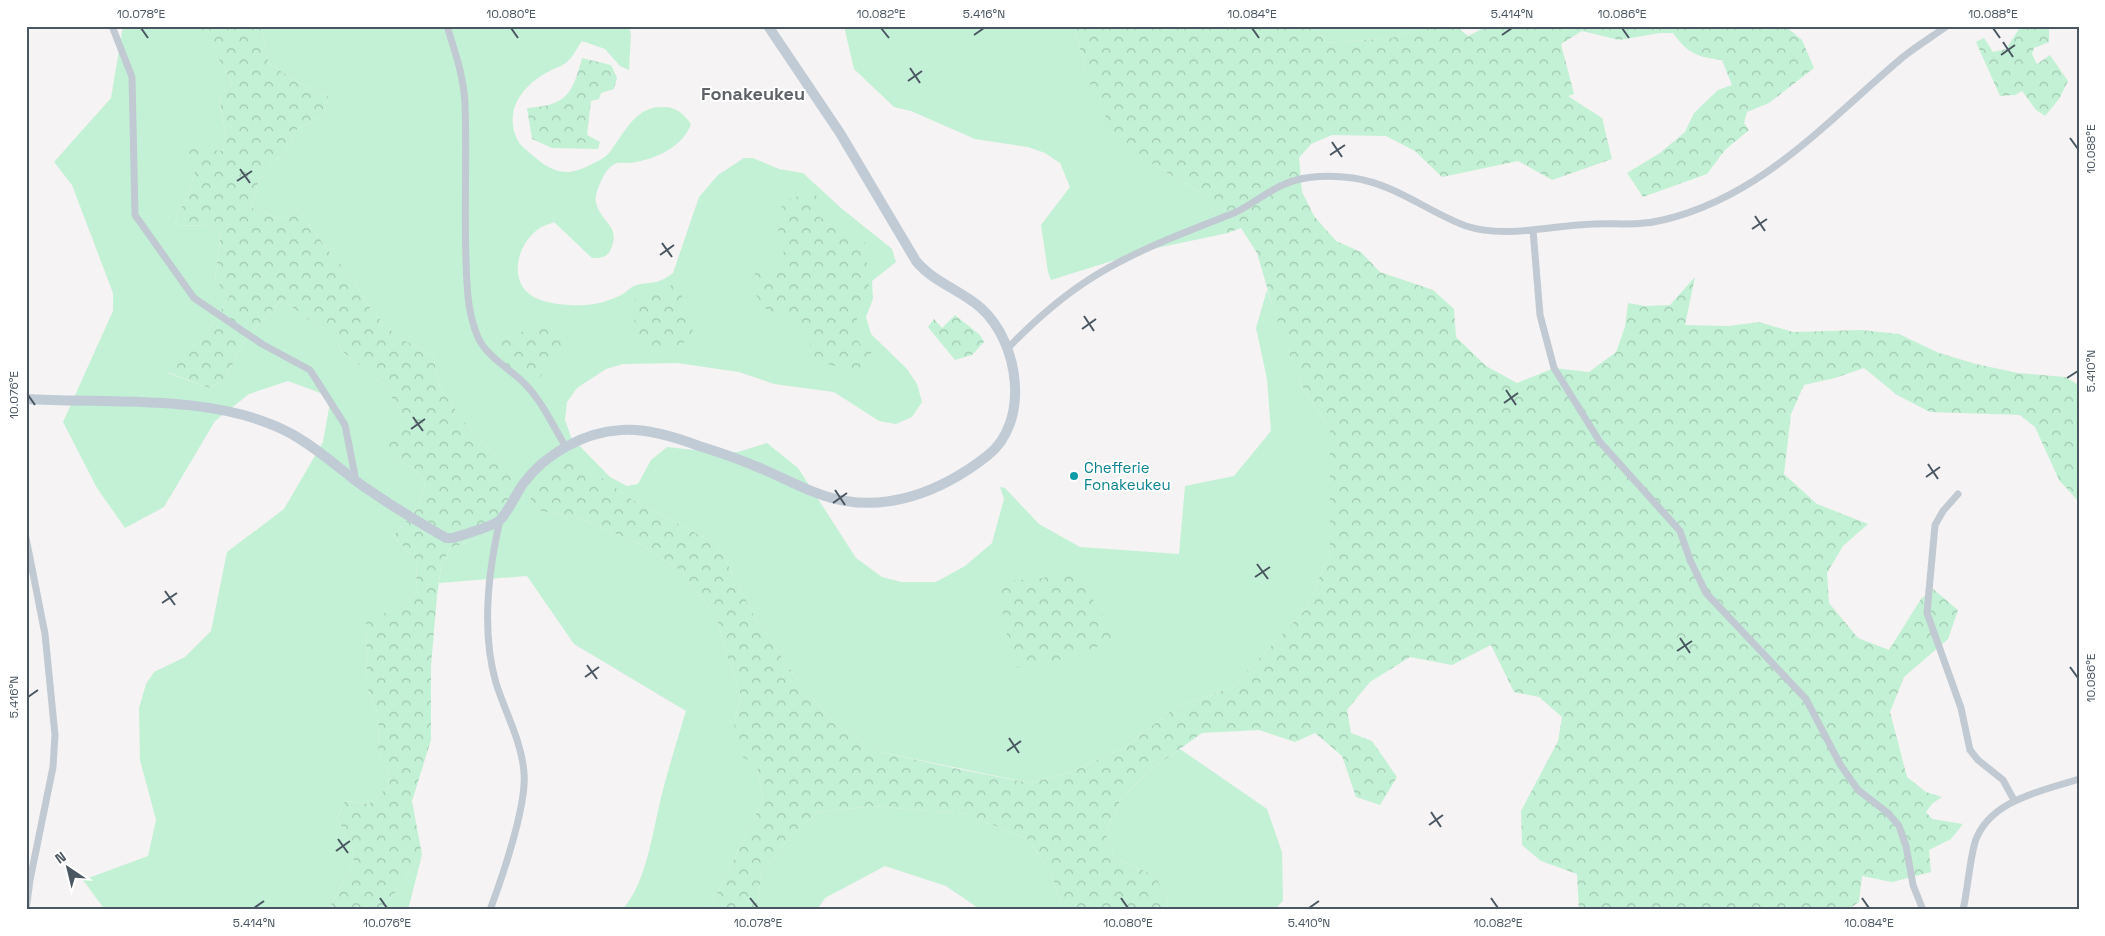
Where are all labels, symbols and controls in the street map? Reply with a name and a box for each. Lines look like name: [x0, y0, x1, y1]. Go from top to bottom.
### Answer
text: 10.078°E: [117, 6, 165, 22]
text: 10.080°E: [486, 6, 536, 22]
text: 10.082°E: [856, 6, 906, 22]
text: 5.416°N: [963, 6, 1005, 22]
text: 10.084°E: [1227, 6, 1277, 22]
text: 5.414°N: [1491, 6, 1533, 22]
text: 10.086°E: [1597, 6, 1647, 22]
text: 10.088°E: [1968, 6, 2018, 22]
district label: Fonakeukeu: [701, 82, 805, 105]
text: 10.088°E: [2083, 124, 2099, 174]
text: 5.410°N: [2083, 350, 2099, 392]
text: 10.076°E: [6, 371, 22, 419]
place label: Chefferie Fonakeukeu: [1084, 458, 1171, 494]
marker: Chefferie Fonakeukeu: [1068, 470, 1080, 482]
text: 10.086°E: [2083, 653, 2099, 703]
text: 5.416°N: [6, 676, 22, 718]
north arrow: [42, 844, 92, 894]
text: N: [52, 847, 70, 867]
text: 5.414°N: [233, 915, 275, 931]
text: 10.076°E: [363, 915, 411, 931]
text: 10.078°E: [734, 915, 782, 931]
text: 10.080°E: [1103, 915, 1153, 931]
text: 5.410°N: [1288, 915, 1330, 931]
text: 10.082°E: [1473, 915, 1523, 931]
text: 10.084°E: [1844, 915, 1894, 931]

